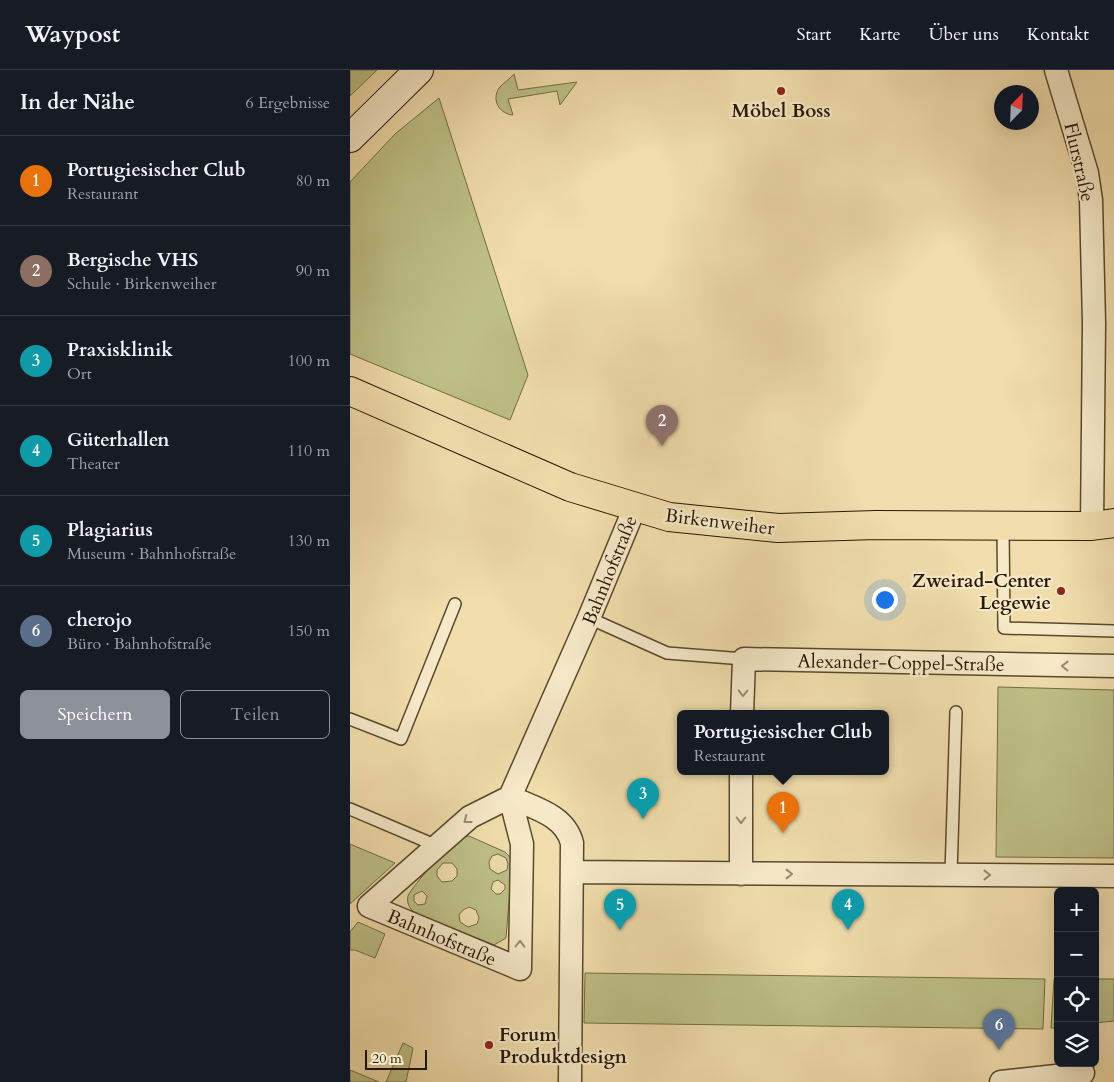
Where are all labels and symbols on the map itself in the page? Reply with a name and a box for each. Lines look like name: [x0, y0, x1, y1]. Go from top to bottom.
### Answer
marker: Möbel Boss: [775, 85, 787, 97]
north arrow: [994, 85, 1039, 130]
place label: Möbel Boss: [732, 98, 830, 124]
street label: Flurstraße: [1057, 120, 1101, 204]
pin: 2: [646, 405, 678, 446]
street label: Birkenweiher: [664, 502, 776, 542]
street label: Bahnhofstraße: [576, 512, 644, 629]
place label: Zweirad-Center Legewie: [912, 568, 1051, 616]
marker: Zweirad-Center Legewie: [1055, 585, 1067, 597]
your location: [872, 587, 898, 613]
street label: Alexander-Coppel-Straße: [797, 648, 1005, 678]
one-way arrow: [1061, 660, 1069, 671]
one-way arrow: [738, 689, 748, 697]
pin: 3: [627, 778, 659, 819]
pin: 1: [767, 792, 799, 833]
one-way arrow: [464, 815, 473, 823]
one-way arrow: [736, 817, 746, 825]
one-way arrow: [786, 869, 794, 879]
one-way arrow: [984, 870, 991, 880]
pin: 5: [604, 889, 636, 930]
pin: 4: [832, 889, 864, 930]
street label: Bahnhofstraße: [383, 903, 500, 973]
one-way arrow: [515, 940, 525, 948]
pin: 6: [983, 1009, 1015, 1050]
place label: Forum Produktdesign: [499, 1022, 628, 1070]
marker: Forum Produktdesign: [483, 1039, 495, 1051]
scale bar: [365, 1047, 428, 1070]

